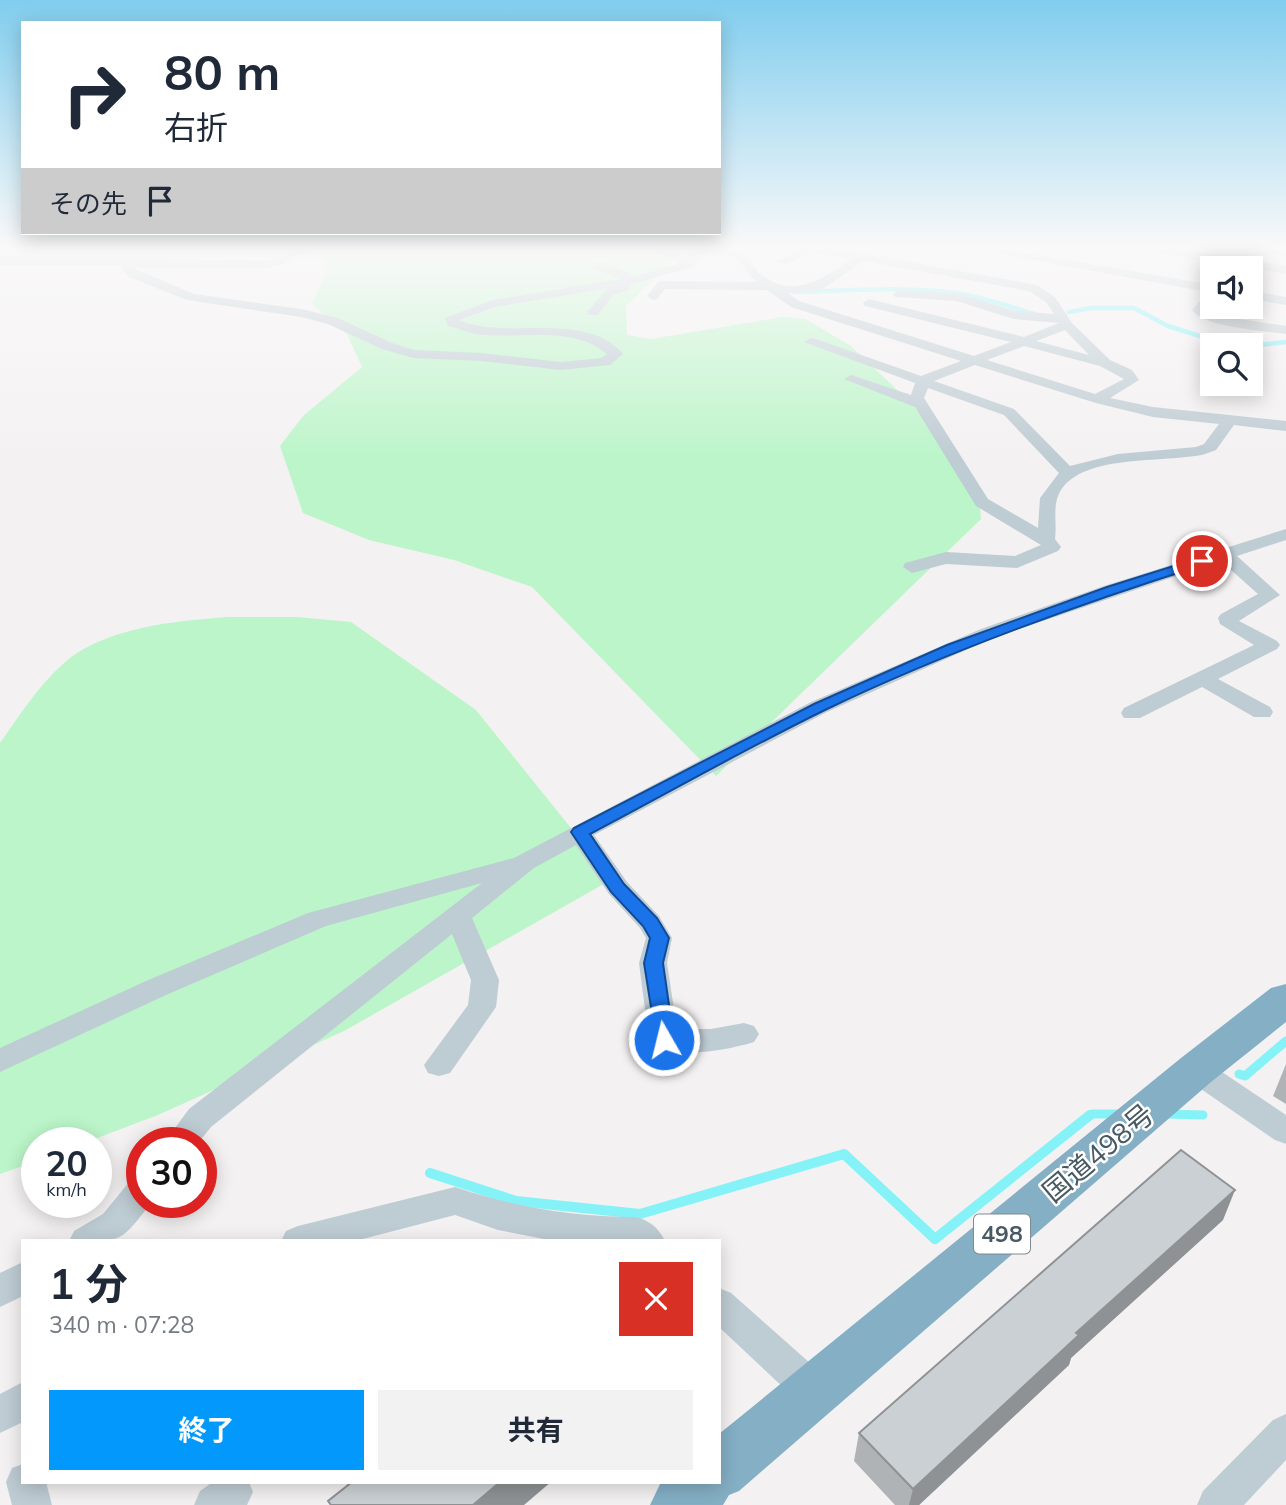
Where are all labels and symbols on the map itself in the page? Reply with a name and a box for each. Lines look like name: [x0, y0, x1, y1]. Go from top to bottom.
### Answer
pin: [1172, 531, 1232, 591]
position arrow: [627, 1003, 701, 1077]
street label: 国道498号: [1035, 1096, 1160, 1209]
speed limit sign: 30: [126, 1127, 217, 1218]
road number: 498: [974, 1214, 1030, 1254]

